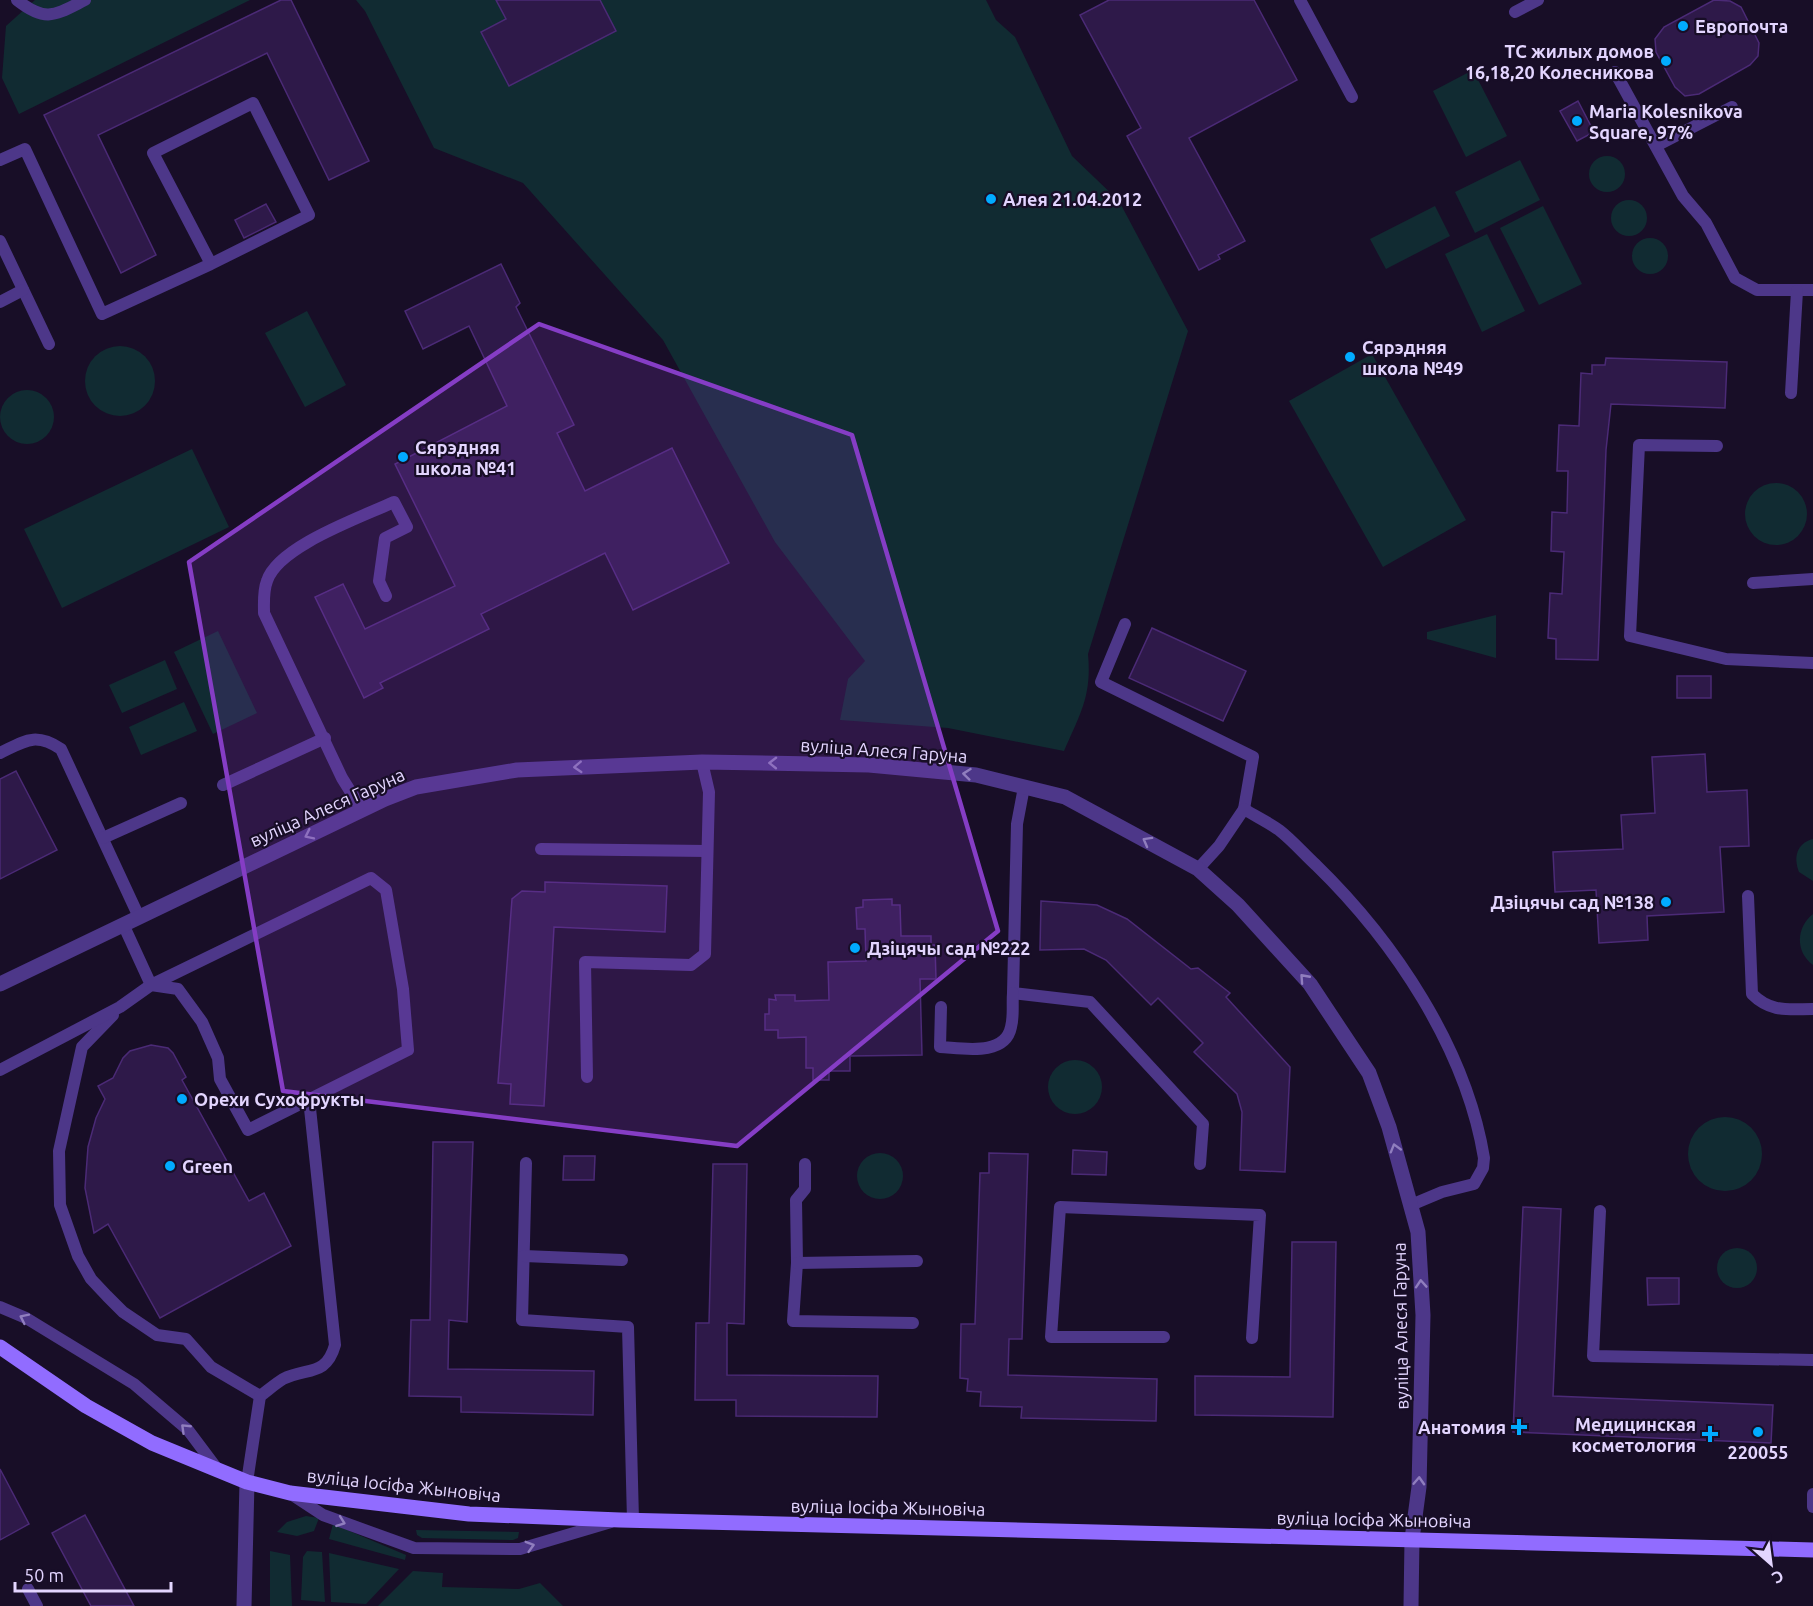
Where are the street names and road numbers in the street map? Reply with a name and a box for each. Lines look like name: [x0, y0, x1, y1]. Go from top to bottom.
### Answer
street label: вуліца Алеся Гаруна: [800, 734, 968, 766]
street label: вуліца Алеся Гаруна: [246, 764, 408, 850]
street label: вуліца Алеся Гаруна: [1389, 1242, 1411, 1410]
street label: вуліца Іосіфа Жыновіча: [306, 1465, 502, 1505]
street label: вуліца Іосіфа Жыновіча: [790, 1495, 986, 1519]
street label: вуліца Іосіфа Жыновіча: [1276, 1507, 1472, 1531]

